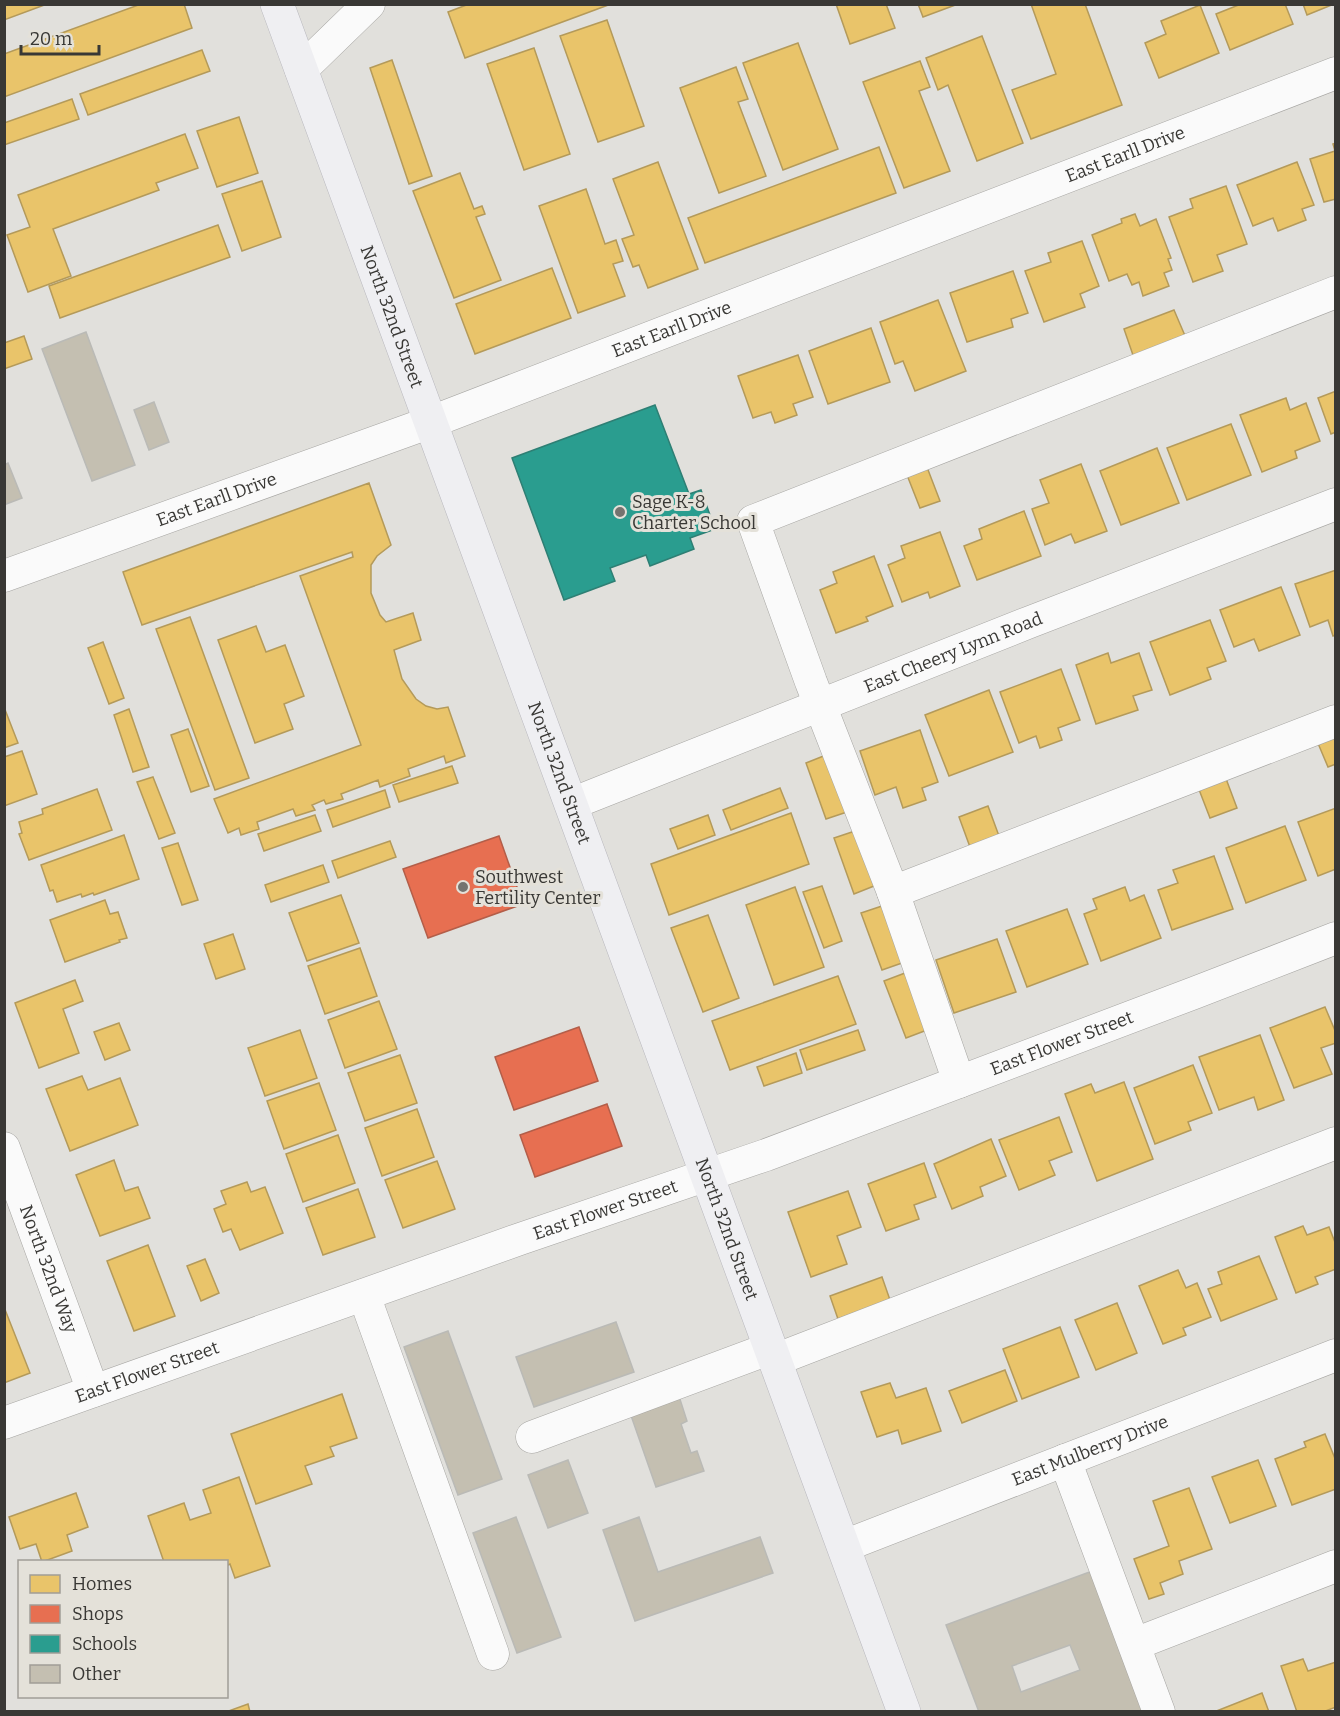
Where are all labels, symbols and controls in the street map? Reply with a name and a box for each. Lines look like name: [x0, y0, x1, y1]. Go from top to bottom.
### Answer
scale bar: [21, 18, 99, 56]
text: 20 m: [30, 28, 72, 50]
street label: East Earll Drive: [1062, 121, 1188, 187]
street label: North 32nd Street: [356, 242, 428, 391]
street label: East Earll Drive: [609, 296, 735, 362]
street label: East Earll Drive: [153, 468, 280, 531]
place label: Sage K-8 Charter School: [632, 491, 756, 534]
marker: Sage K-8 Charter School: [613, 505, 627, 519]
street label: East Cheery Lynn Road: [861, 607, 1046, 698]
street label: North 32nd Street: [523, 699, 596, 848]
place label: Southwest Fertility Center: [475, 866, 600, 909]
marker: Southwest Fertility Center: [456, 880, 470, 894]
street label: East Flower Street: [987, 1006, 1137, 1080]
street label: North 32nd Street: [691, 1155, 763, 1304]
street label: East Flower Street: [530, 1175, 681, 1245]
street label: North 32nd Way: [15, 1202, 82, 1337]
street label: East Flower Street: [72, 1336, 222, 1408]
street label: East Mulberry Drive: [1009, 1410, 1171, 1491]
legend: [18, 1560, 228, 1698]
text: Homes: [72, 1573, 132, 1595]
text: Shops: [72, 1603, 124, 1625]
text: Schools: [72, 1633, 137, 1655]
text: Other: [72, 1663, 121, 1685]

